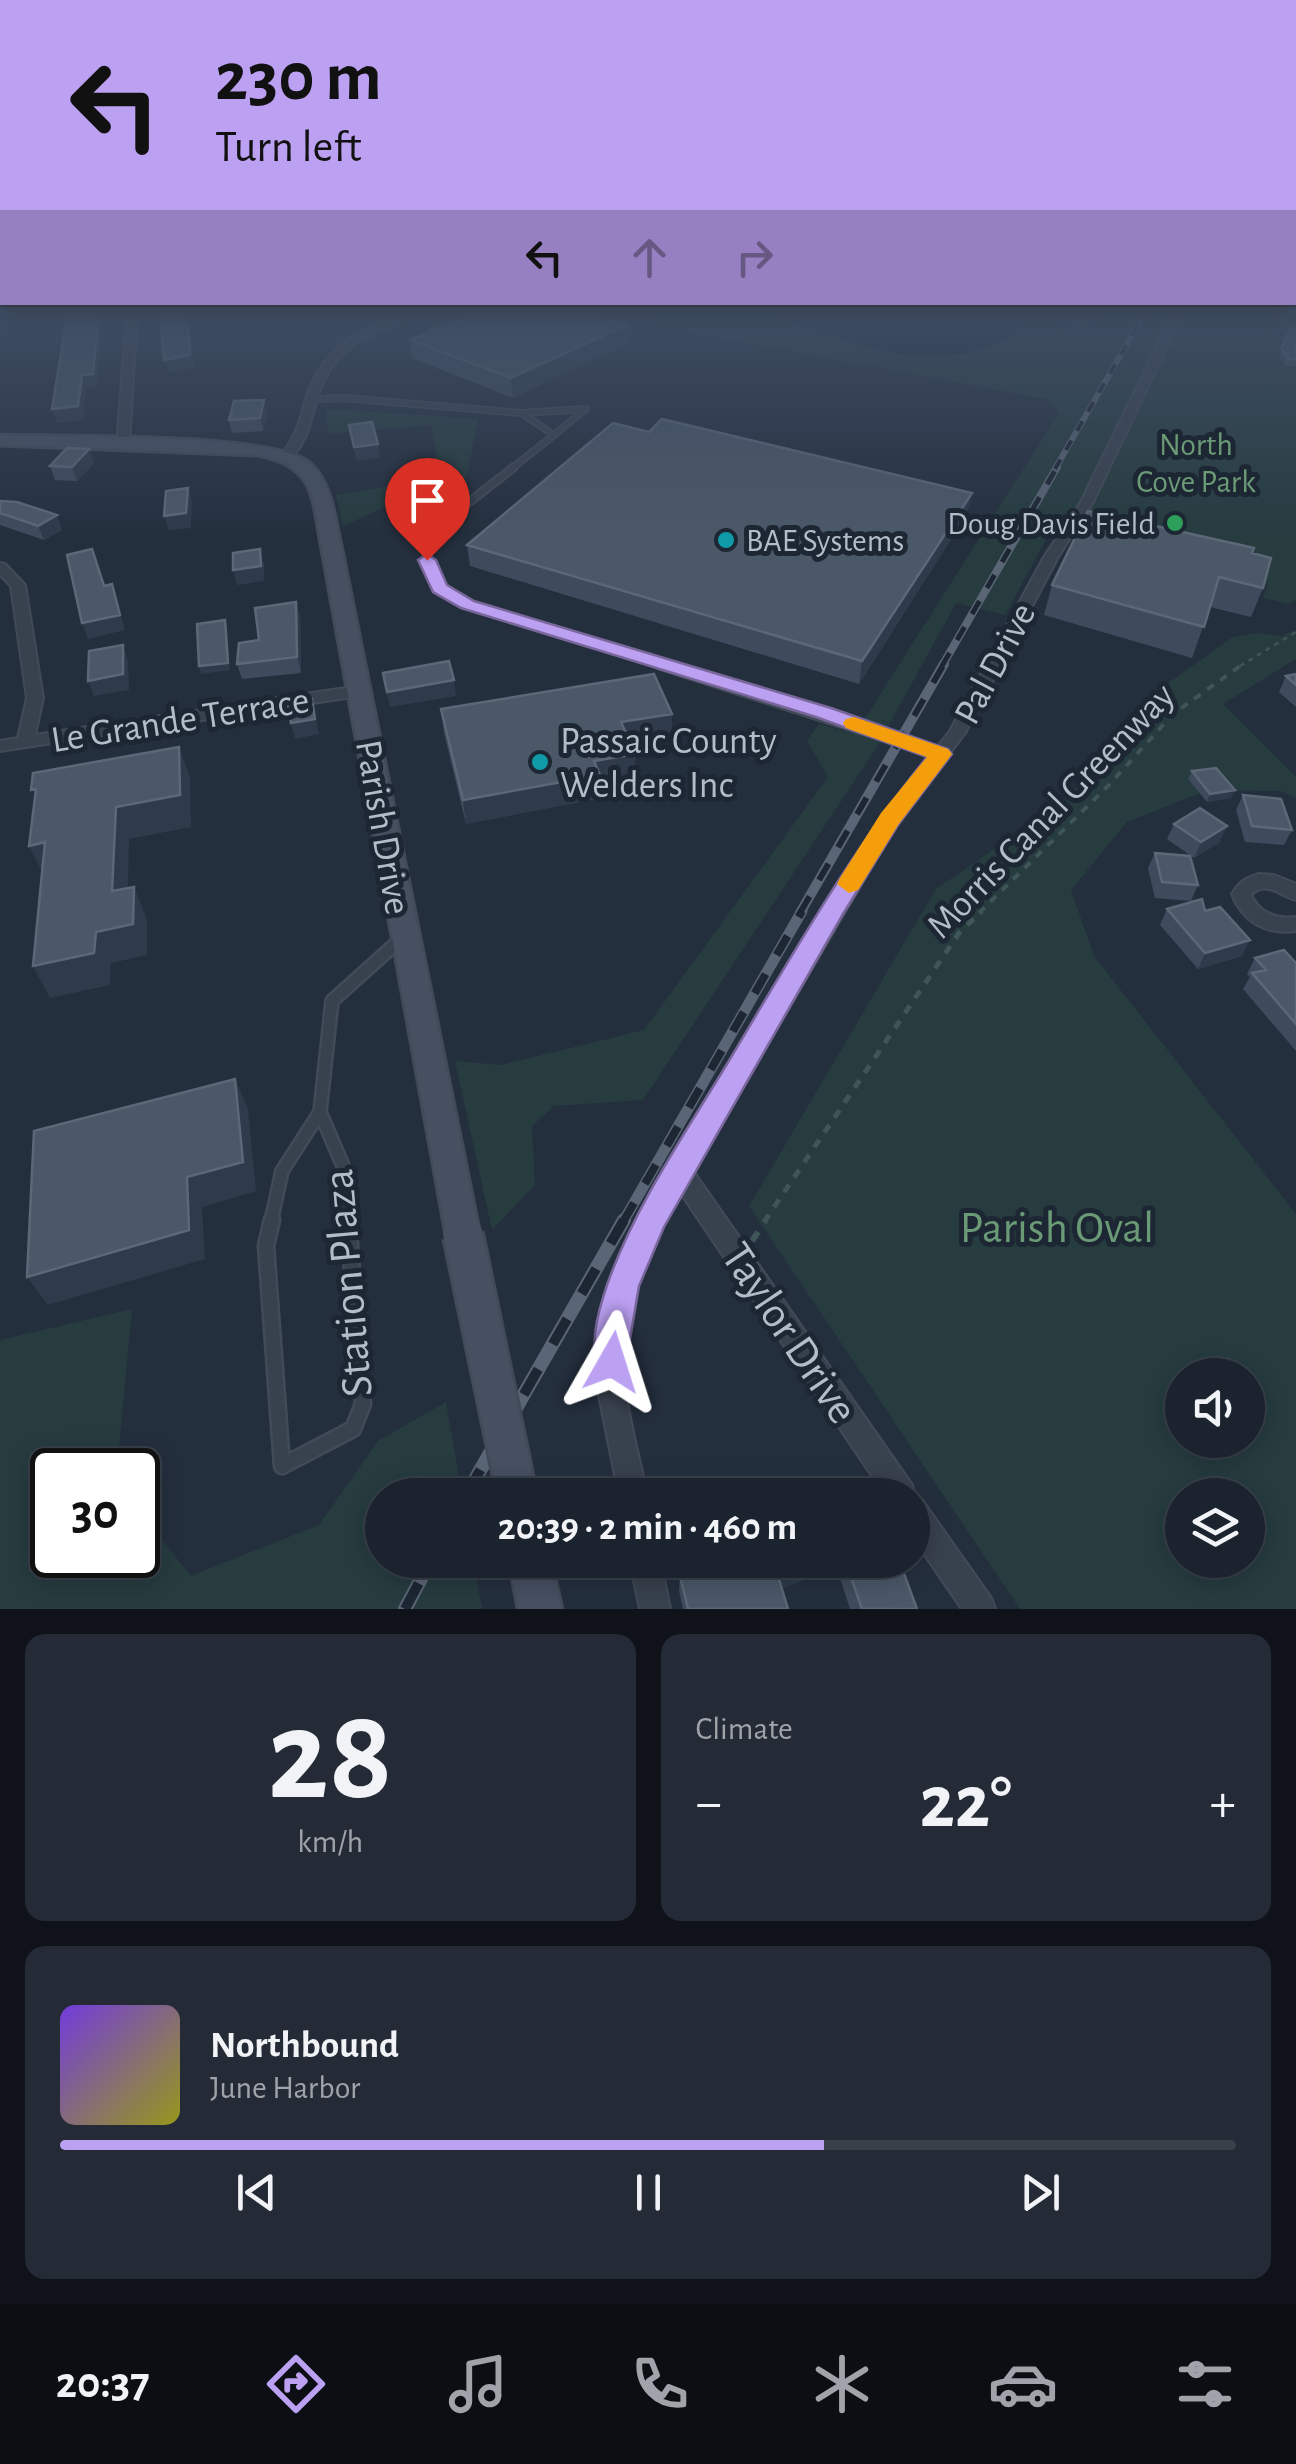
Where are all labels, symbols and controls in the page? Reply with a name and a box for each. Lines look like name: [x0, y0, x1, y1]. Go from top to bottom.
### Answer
icon: left: [50, 40, 180, 170]
text: 230 m: [215, 43, 382, 113]
text: Turn left: [215, 125, 362, 170]
icon: left: [517, 230, 572, 285]
icon: ahead: [622, 230, 677, 285]
icon: right: [727, 230, 782, 285]
park label: North Cove Park: [1136, 429, 1256, 498]
pin: [385, 458, 470, 561]
icon: arrive: [400, 473, 455, 528]
place label: Doug Davis Field: [947, 508, 1155, 540]
marker: Doug Davis Field: [1164, 512, 1186, 534]
place label: BAE Systems: [746, 525, 904, 557]
marker: BAE Systems: [715, 529, 737, 551]
street label: Pal Drive: [948, 597, 1043, 731]
street label: Morris Canal Greenway: [920, 677, 1182, 946]
street label: Le Grande Terrace: [49, 682, 312, 760]
place label: Passaic County Welders Inc: [560, 723, 777, 805]
street label: Parish Drive: [348, 737, 416, 918]
marker: Passaic County Welders Inc: [529, 751, 551, 773]
street label: Station Plaza: [316, 1167, 381, 1399]
park label: Parish Oval: [960, 1206, 1154, 1251]
street label: Taylor Drive: [712, 1235, 865, 1432]
position arrow: [560, 1310, 664, 1414]
map controls: [1165, 1358, 1265, 1578]
button: sound: [1165, 1358, 1265, 1458]
speed limit sign: 30: [30, 1448, 160, 1578]
button: layers: [1165, 1478, 1265, 1578]
text: 20:39 · 2 min · 460 m: [498, 1509, 797, 1547]
text: 28: [268, 1693, 393, 1823]
text: Climate: [696, 1713, 793, 1745]
text: 22°: [919, 1766, 1012, 1841]
text: −: [696, 1776, 722, 1831]
text: +: [1210, 1776, 1236, 1831]
text: km/h: [297, 1826, 363, 1858]
text: Northbound: [210, 2027, 399, 2065]
text: June Harbor: [210, 2072, 360, 2104]
icon: previous: [229, 2165, 284, 2220]
icon: pause: [621, 2165, 676, 2220]
icon: next: [1013, 2165, 1068, 2220]
icon: directions: [261, 2349, 331, 2419]
icon: music: [443, 2349, 513, 2419]
icon: phone: [625, 2349, 695, 2419]
icon: climate: [807, 2349, 877, 2419]
icon: car: [988, 2349, 1058, 2419]
icon: filters: [1170, 2349, 1240, 2419]
text: 20:37: [56, 2361, 150, 2406]

